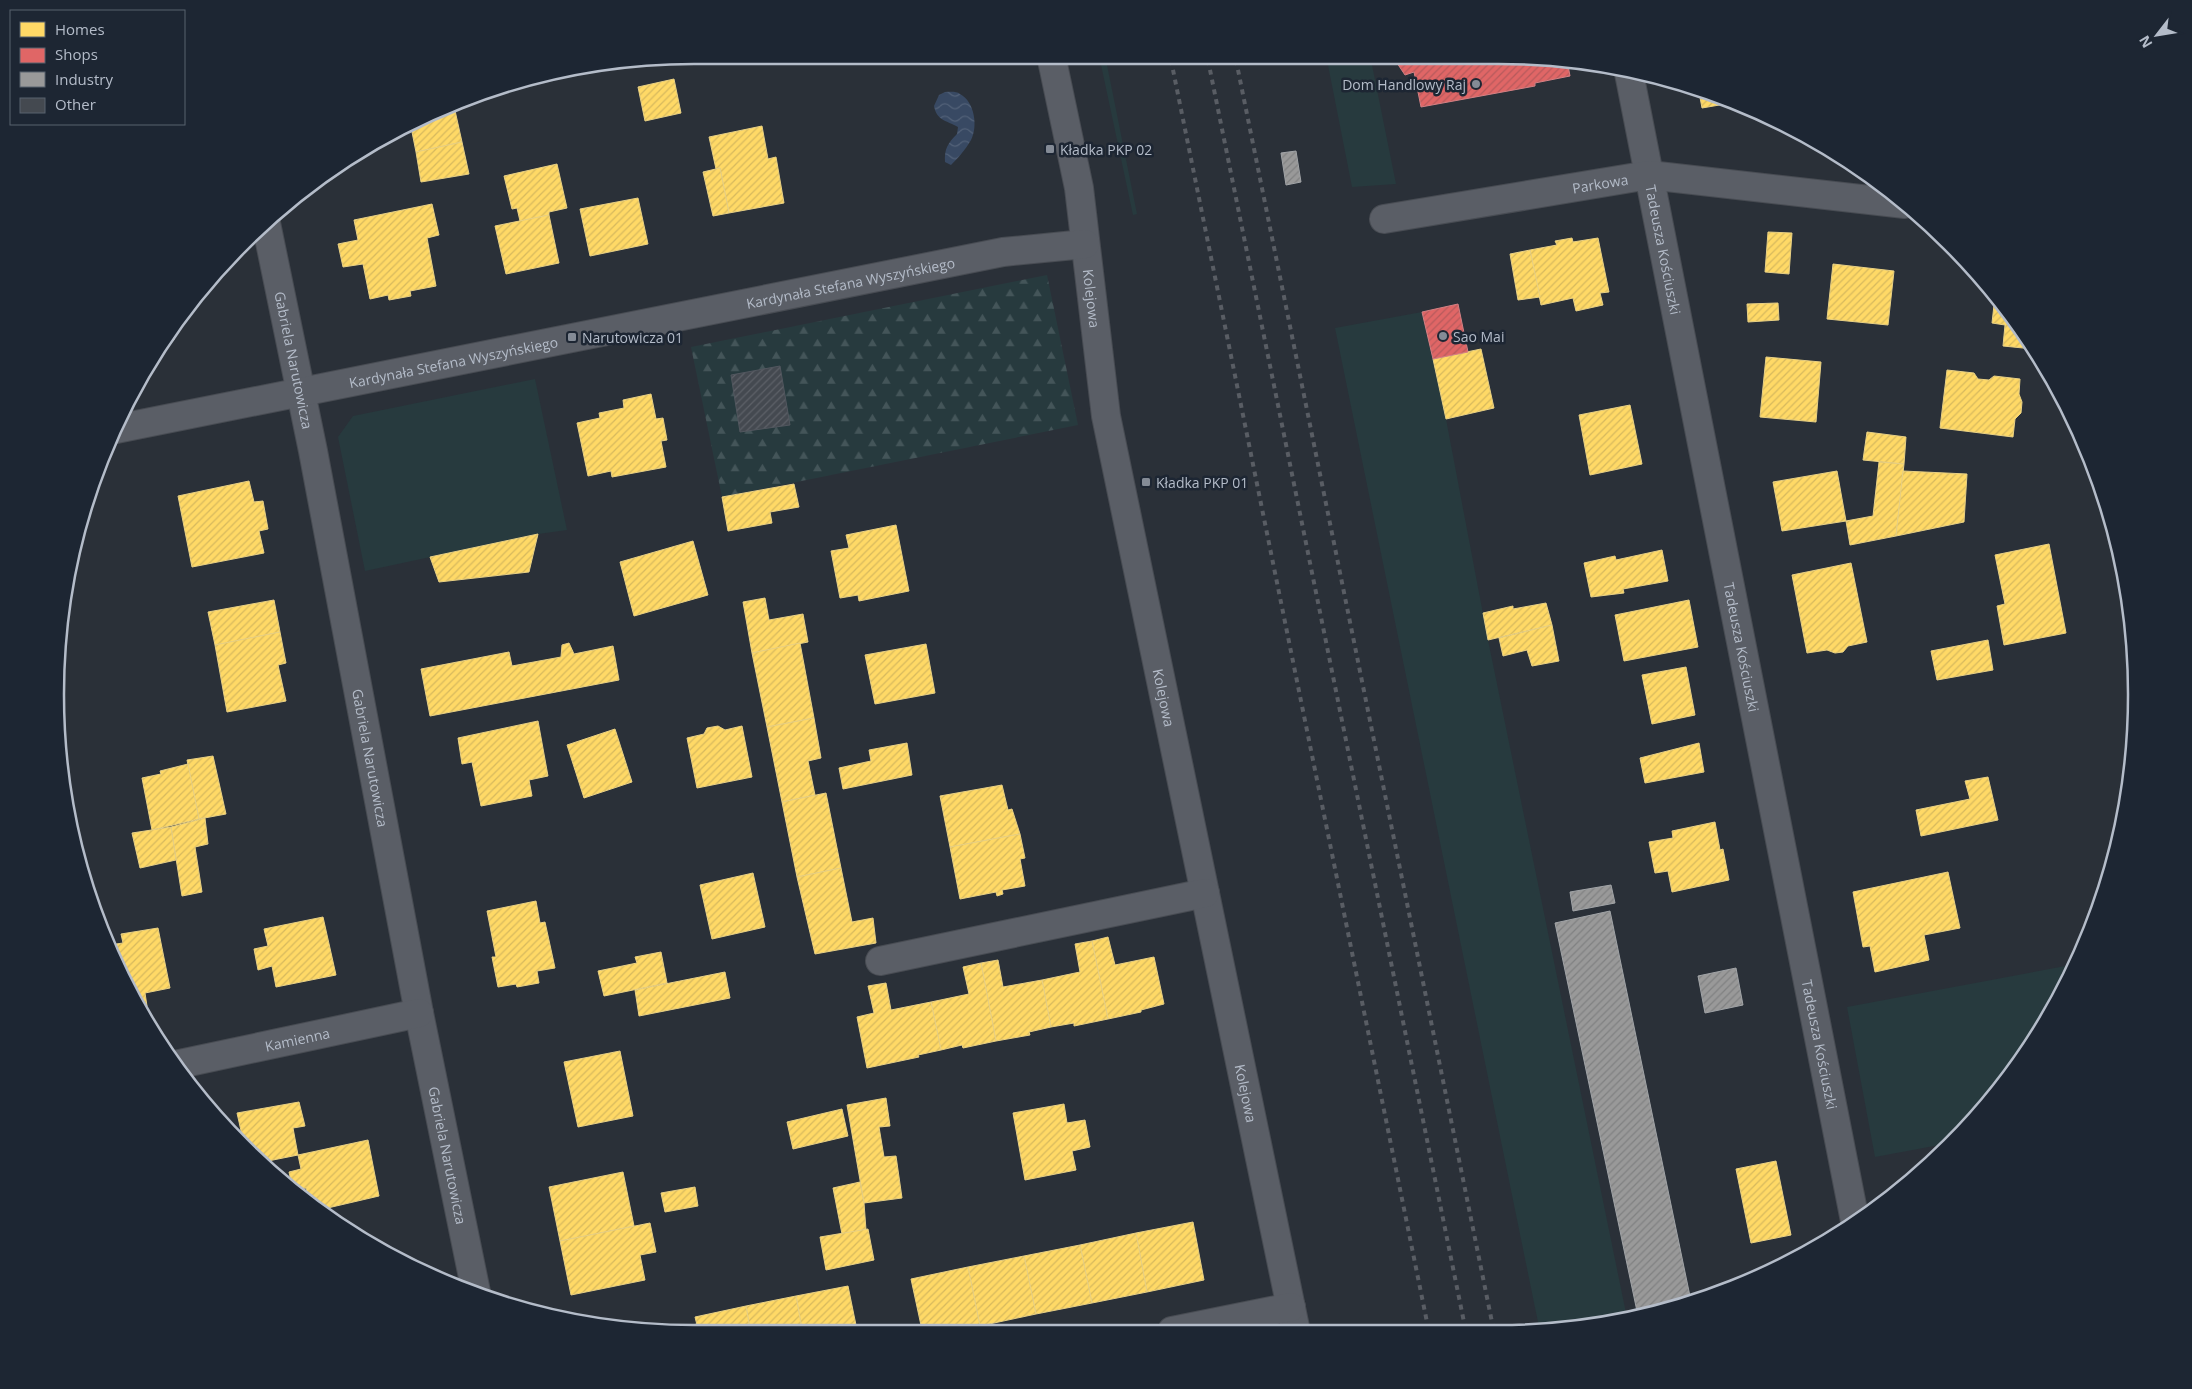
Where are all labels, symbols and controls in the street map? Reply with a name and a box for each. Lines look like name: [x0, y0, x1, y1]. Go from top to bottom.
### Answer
legend: [10, 10, 185, 125]
north arrow: [2132, 10, 2182, 60]
text: Homes: [55, 19, 105, 39]
text: N: [2134, 32, 2157, 52]
text: Shops: [55, 44, 98, 64]
text: Industry: [55, 69, 113, 89]
place label: Dom Handlowy Raj: [1342, 75, 1466, 94]
marker: Dom Handlowy Raj: [1470, 78, 1482, 90]
text: Other: [55, 94, 96, 114]
place label: Kładka PKP 02: [1060, 140, 1152, 159]
marker: Kładka PKP 02: [1044, 143, 1056, 155]
street label: Parkowa: [1571, 169, 1629, 197]
street label: Tadeusza Kościuszki: [1642, 183, 1686, 316]
street label: Kardynała Stefana Wyszyńskiego: [745, 252, 957, 313]
street label: Kolejowa: [1079, 268, 1105, 329]
street label: Gabriela Narutowicza: [271, 290, 318, 431]
place label: Sao Mai: [1453, 327, 1504, 346]
place label: Narutowicza 01: [582, 328, 683, 347]
marker: Sao Mai: [1437, 330, 1449, 342]
marker: Narutowicza 01: [566, 331, 578, 343]
street label: Kardynała Stefana Wyszyńskiego: [347, 332, 559, 392]
place label: Kładka PKP 01: [1156, 473, 1248, 492]
marker: Kładka PKP 01: [1140, 476, 1152, 488]
street label: Tadeusza Kościuszki: [1720, 580, 1764, 714]
street label: Kolejowa: [1149, 667, 1180, 728]
street label: Gabriela Narutowicza: [349, 687, 393, 828]
street label: Tadeusza Kościuszki: [1798, 978, 1842, 1111]
street label: Kamienna: [263, 1023, 331, 1055]
street label: Kolejowa: [1231, 1062, 1262, 1124]
street label: Gabriela Narutowicza: [425, 1085, 471, 1226]

